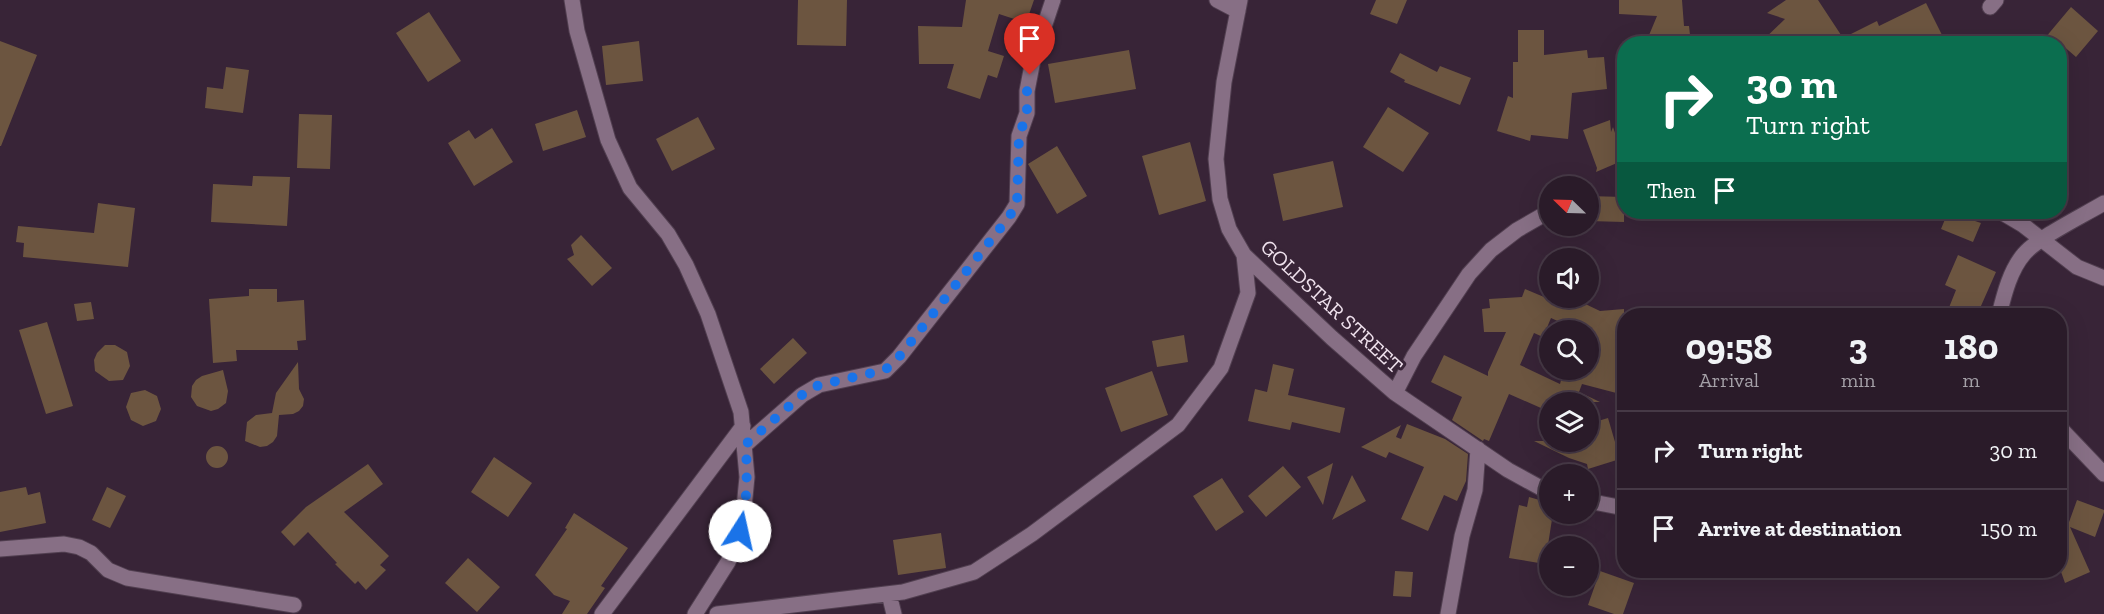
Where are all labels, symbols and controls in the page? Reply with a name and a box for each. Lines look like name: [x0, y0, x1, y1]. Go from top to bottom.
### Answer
pin: [1004, 13, 1055, 75]
icon: arrive: [1013, 22, 1046, 55]
text: 30 m: [1746, 58, 1837, 109]
icon: right: [1647, 60, 1725, 138]
text: Turn right: [1746, 109, 1870, 141]
icon: arrive: [1708, 174, 1741, 207]
north arrow: [1539, 176, 1599, 236]
map controls: [1539, 176, 1599, 596]
text: Then: [1647, 177, 1696, 204]
street label: GOLDSTAR STREET: [1256, 234, 1408, 378]
button: sound: [1539, 248, 1599, 308]
button: search: [1539, 320, 1599, 380]
text: 09:58: [1685, 325, 1773, 368]
text: 3: [1849, 325, 1868, 368]
text: 180: [1944, 325, 1999, 368]
text: Arrival: [1699, 368, 1759, 392]
text: min: [1841, 368, 1875, 392]
text: m: [1963, 368, 1980, 392]
button: layers: [1539, 392, 1599, 452]
icon: right: [1647, 434, 1680, 467]
text: Turn right: [1698, 437, 1802, 464]
text: 30 m: [1990, 437, 2037, 464]
button: +: [1539, 464, 1599, 524]
position arrow: [708, 499, 772, 563]
icon: arrive: [1647, 512, 1680, 545]
text: Arrive at destination: [1698, 515, 1901, 542]
text: 150 m: [1981, 515, 2037, 542]
button: −: [1539, 536, 1599, 596]

